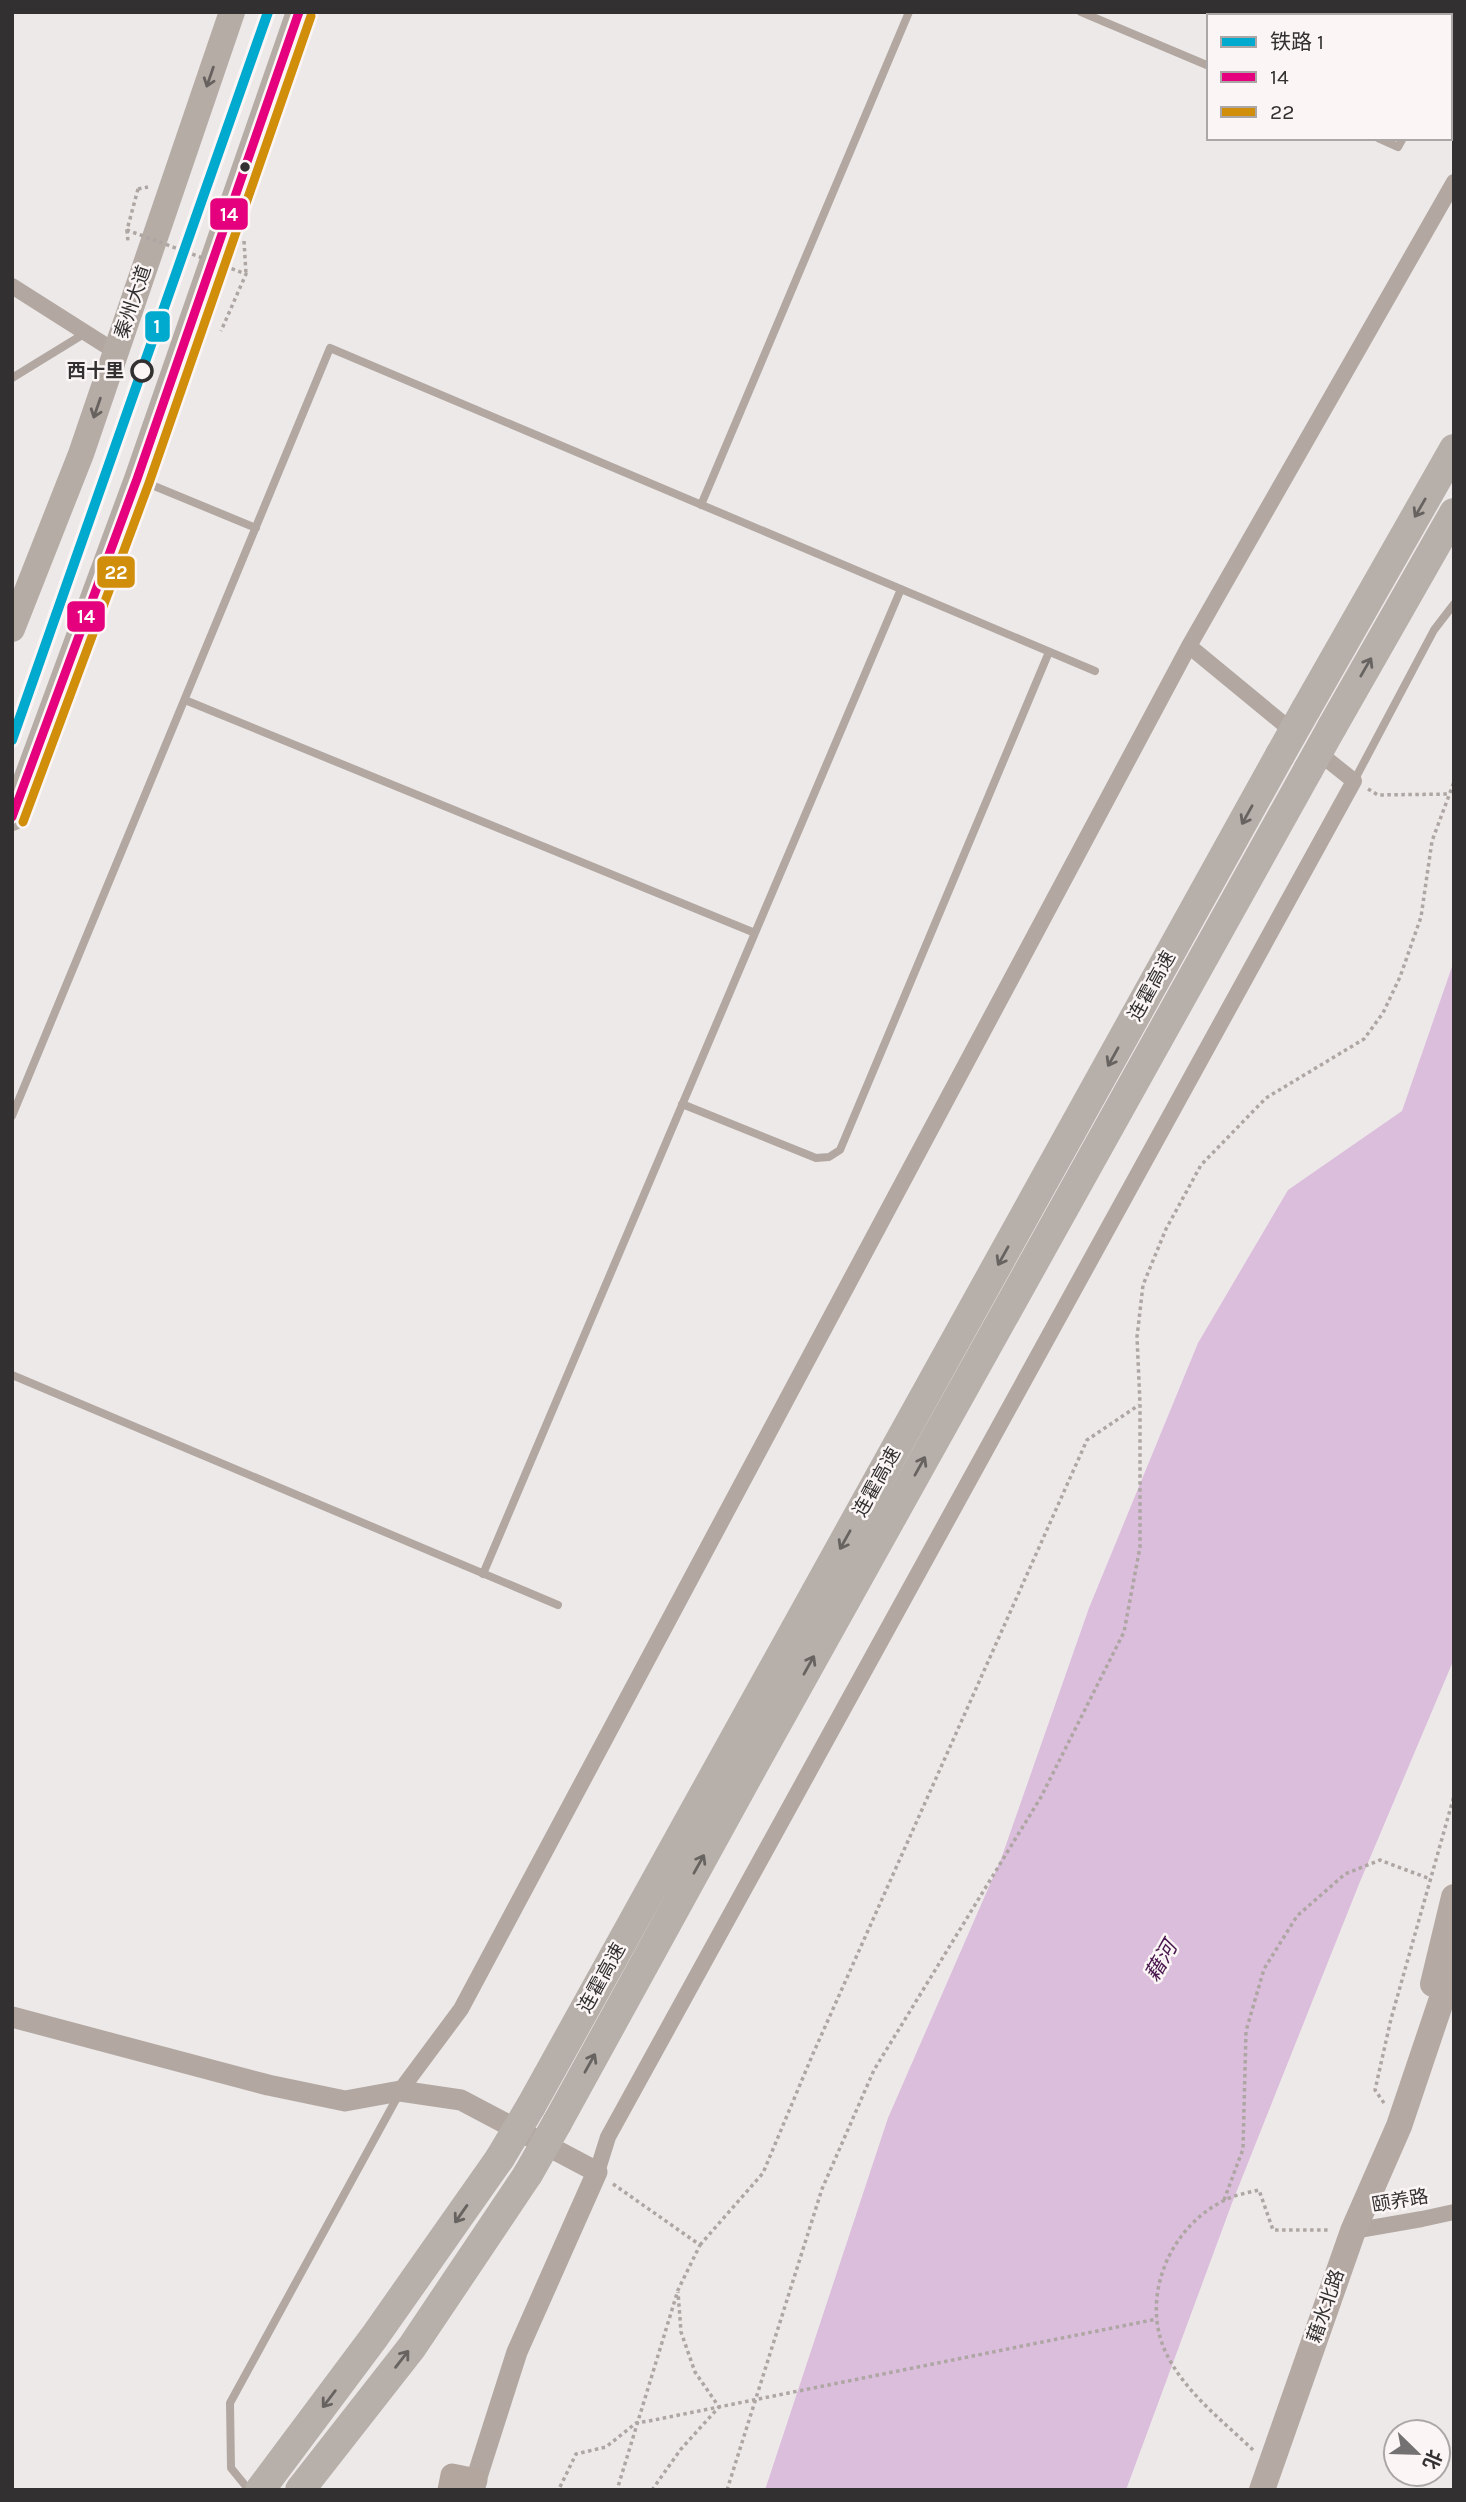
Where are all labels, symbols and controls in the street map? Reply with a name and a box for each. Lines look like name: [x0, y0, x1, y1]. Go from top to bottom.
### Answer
legend: [1207, 14, 1452, 140]
text: 铁路 1: [1270, 30, 1324, 54]
one-way arrow: [203, 65, 215, 87]
text: 14: [1270, 65, 1289, 89]
text: 22: [1270, 100, 1294, 124]
unlabelled marker: [238, 160, 252, 174]
line badge: 14: [209, 197, 249, 231]
text: 14: [220, 204, 239, 226]
street label: 秦州大道: [110, 262, 156, 342]
line badge: 1: [144, 310, 171, 343]
text: 1: [154, 316, 160, 338]
place label: 西十里: [67, 360, 124, 382]
marker: 西十里: [131, 360, 153, 382]
one-way arrow: [90, 397, 103, 419]
one-way arrow: [1413, 497, 1426, 518]
line badge: 22: [96, 555, 136, 589]
text: 22: [105, 562, 128, 584]
line badge: 14: [66, 600, 106, 633]
text: 14: [77, 606, 96, 628]
one-way arrow: [1359, 658, 1373, 678]
one-way arrow: [1240, 804, 1254, 824]
street label: 连霍高速: [1124, 947, 1180, 1025]
one-way arrow: [1106, 1046, 1120, 1066]
one-way arrow: [996, 1245, 1010, 1265]
street label: 连霍高速: [849, 1443, 905, 1521]
one-way arrow: [914, 1456, 927, 1477]
one-way arrow: [838, 1530, 852, 1550]
one-way arrow: [802, 1655, 816, 1675]
one-way arrow: [693, 1854, 706, 1875]
water label: 藉河: [1140, 1933, 1184, 1985]
street label: 连霍高速: [574, 1939, 630, 2017]
one-way arrow: [584, 2053, 597, 2074]
street label: 颐养路: [1370, 2185, 1430, 2217]
one-way arrow: [454, 2204, 468, 2223]
street label: 藉水北路: [1303, 2266, 1349, 2346]
one-way arrow: [395, 2350, 410, 2368]
one-way arrow: [321, 2389, 336, 2407]
north arrow: [1382, 2418, 1452, 2488]
text: 北: [1418, 2446, 1446, 2472]

